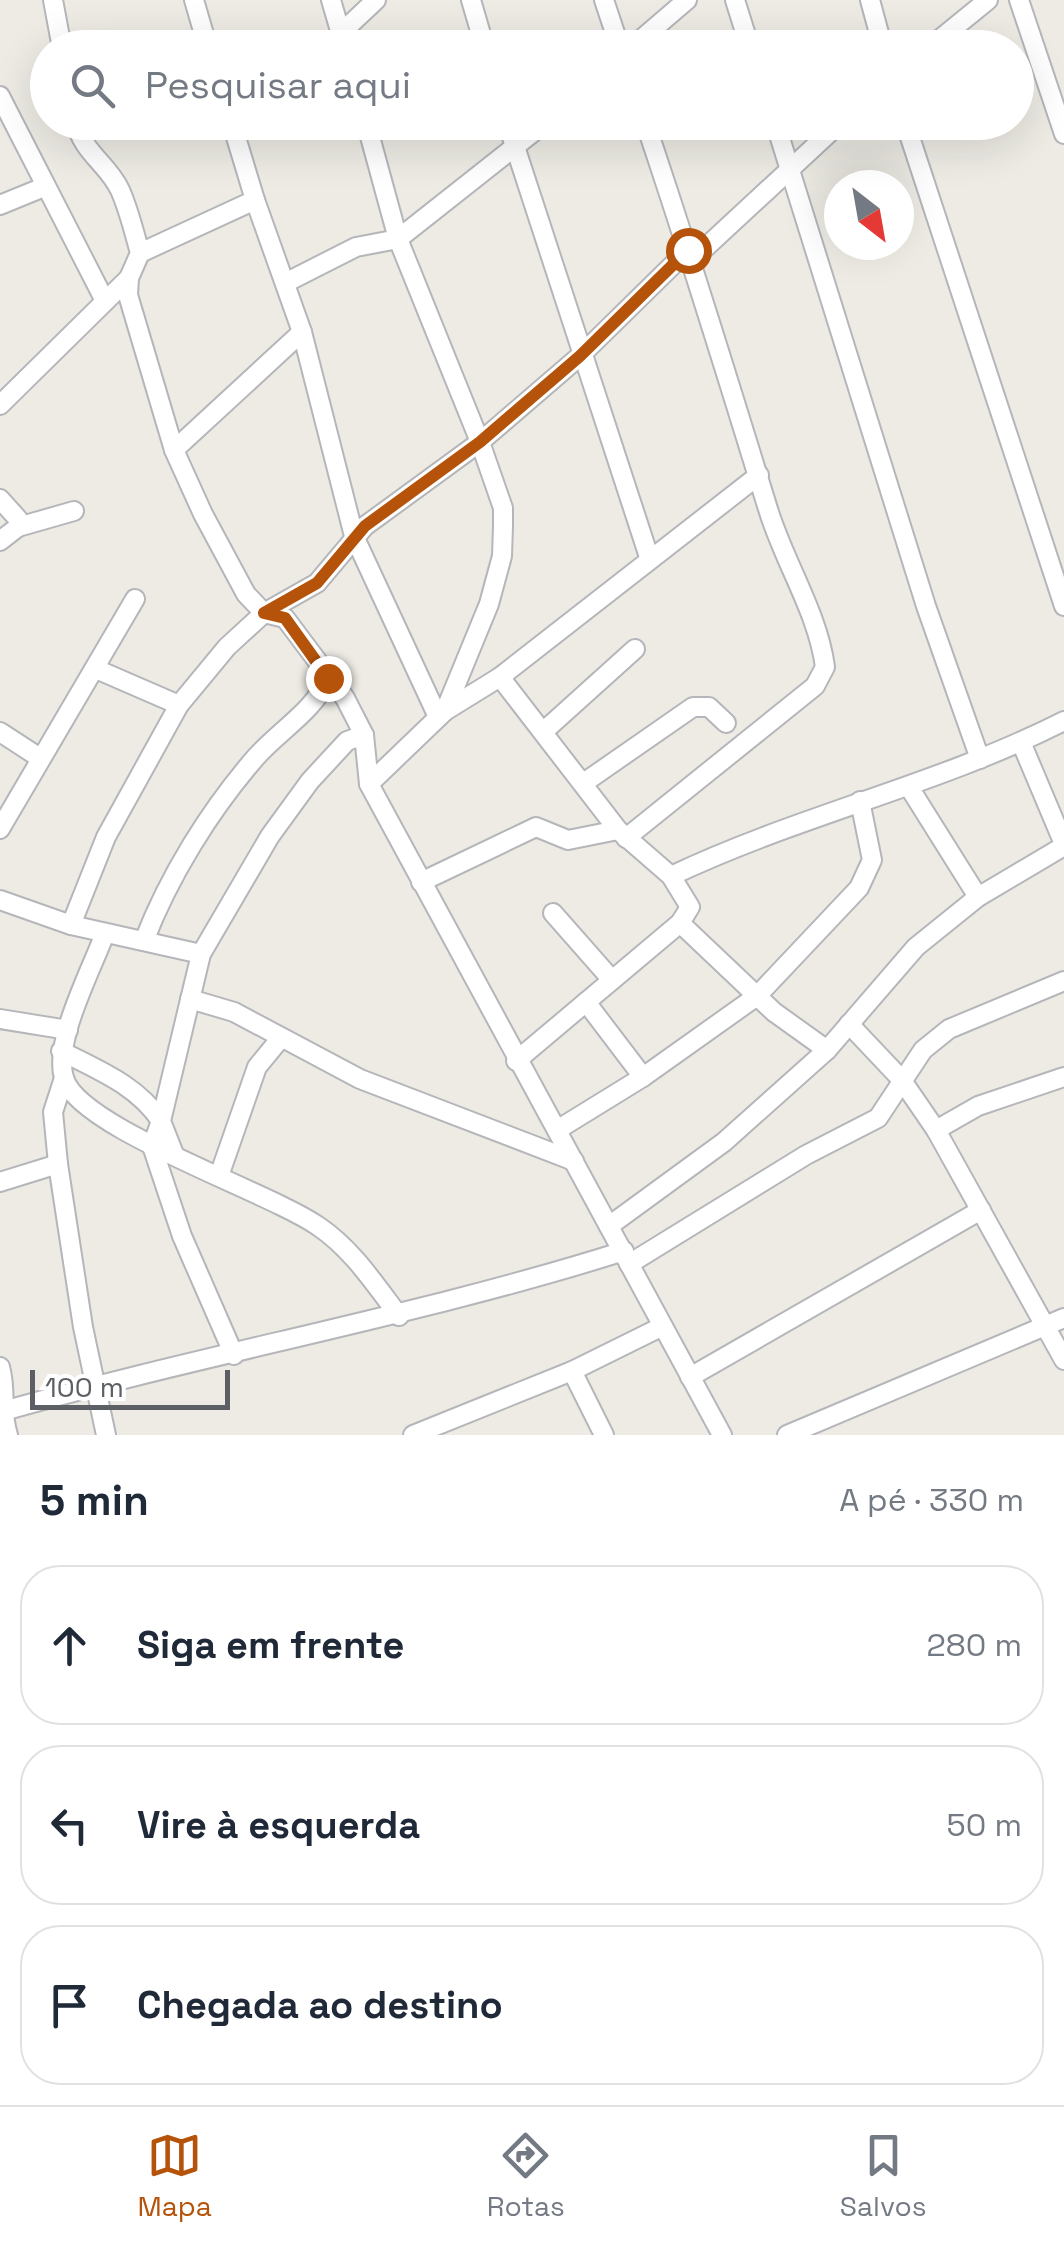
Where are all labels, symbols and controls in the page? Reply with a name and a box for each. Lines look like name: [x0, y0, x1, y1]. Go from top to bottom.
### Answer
search box: [30, 30, 1034, 140]
icon: search: [65, 58, 120, 113]
text: Pesquisar aqui: [145, 61, 411, 109]
north arrow: [824, 170, 914, 260]
route start: [666, 228, 712, 274]
route end: [306, 656, 352, 702]
scale bar: [30, 1365, 230, 1410]
text: 100 m: [45, 1369, 124, 1405]
text: 5 min: [40, 1474, 149, 1527]
text: A pé · 330 m: [839, 1480, 1024, 1520]
icon: ahead: [42, 1618, 97, 1673]
text: Siga em frente: [137, 1621, 404, 1669]
text: 280 m: [927, 1625, 1022, 1665]
icon: left: [42, 1798, 97, 1853]
text: Vire à esquerda: [137, 1801, 420, 1849]
text: 50 m: [947, 1805, 1022, 1845]
icon: arrive: [42, 1978, 97, 2033]
text: Chegada ao destino: [137, 1981, 503, 2029]
tab: Mapa: [137, 2128, 212, 2224]
tab: Rotas: [487, 2128, 565, 2224]
tab: Salvos: [840, 2128, 927, 2224]

